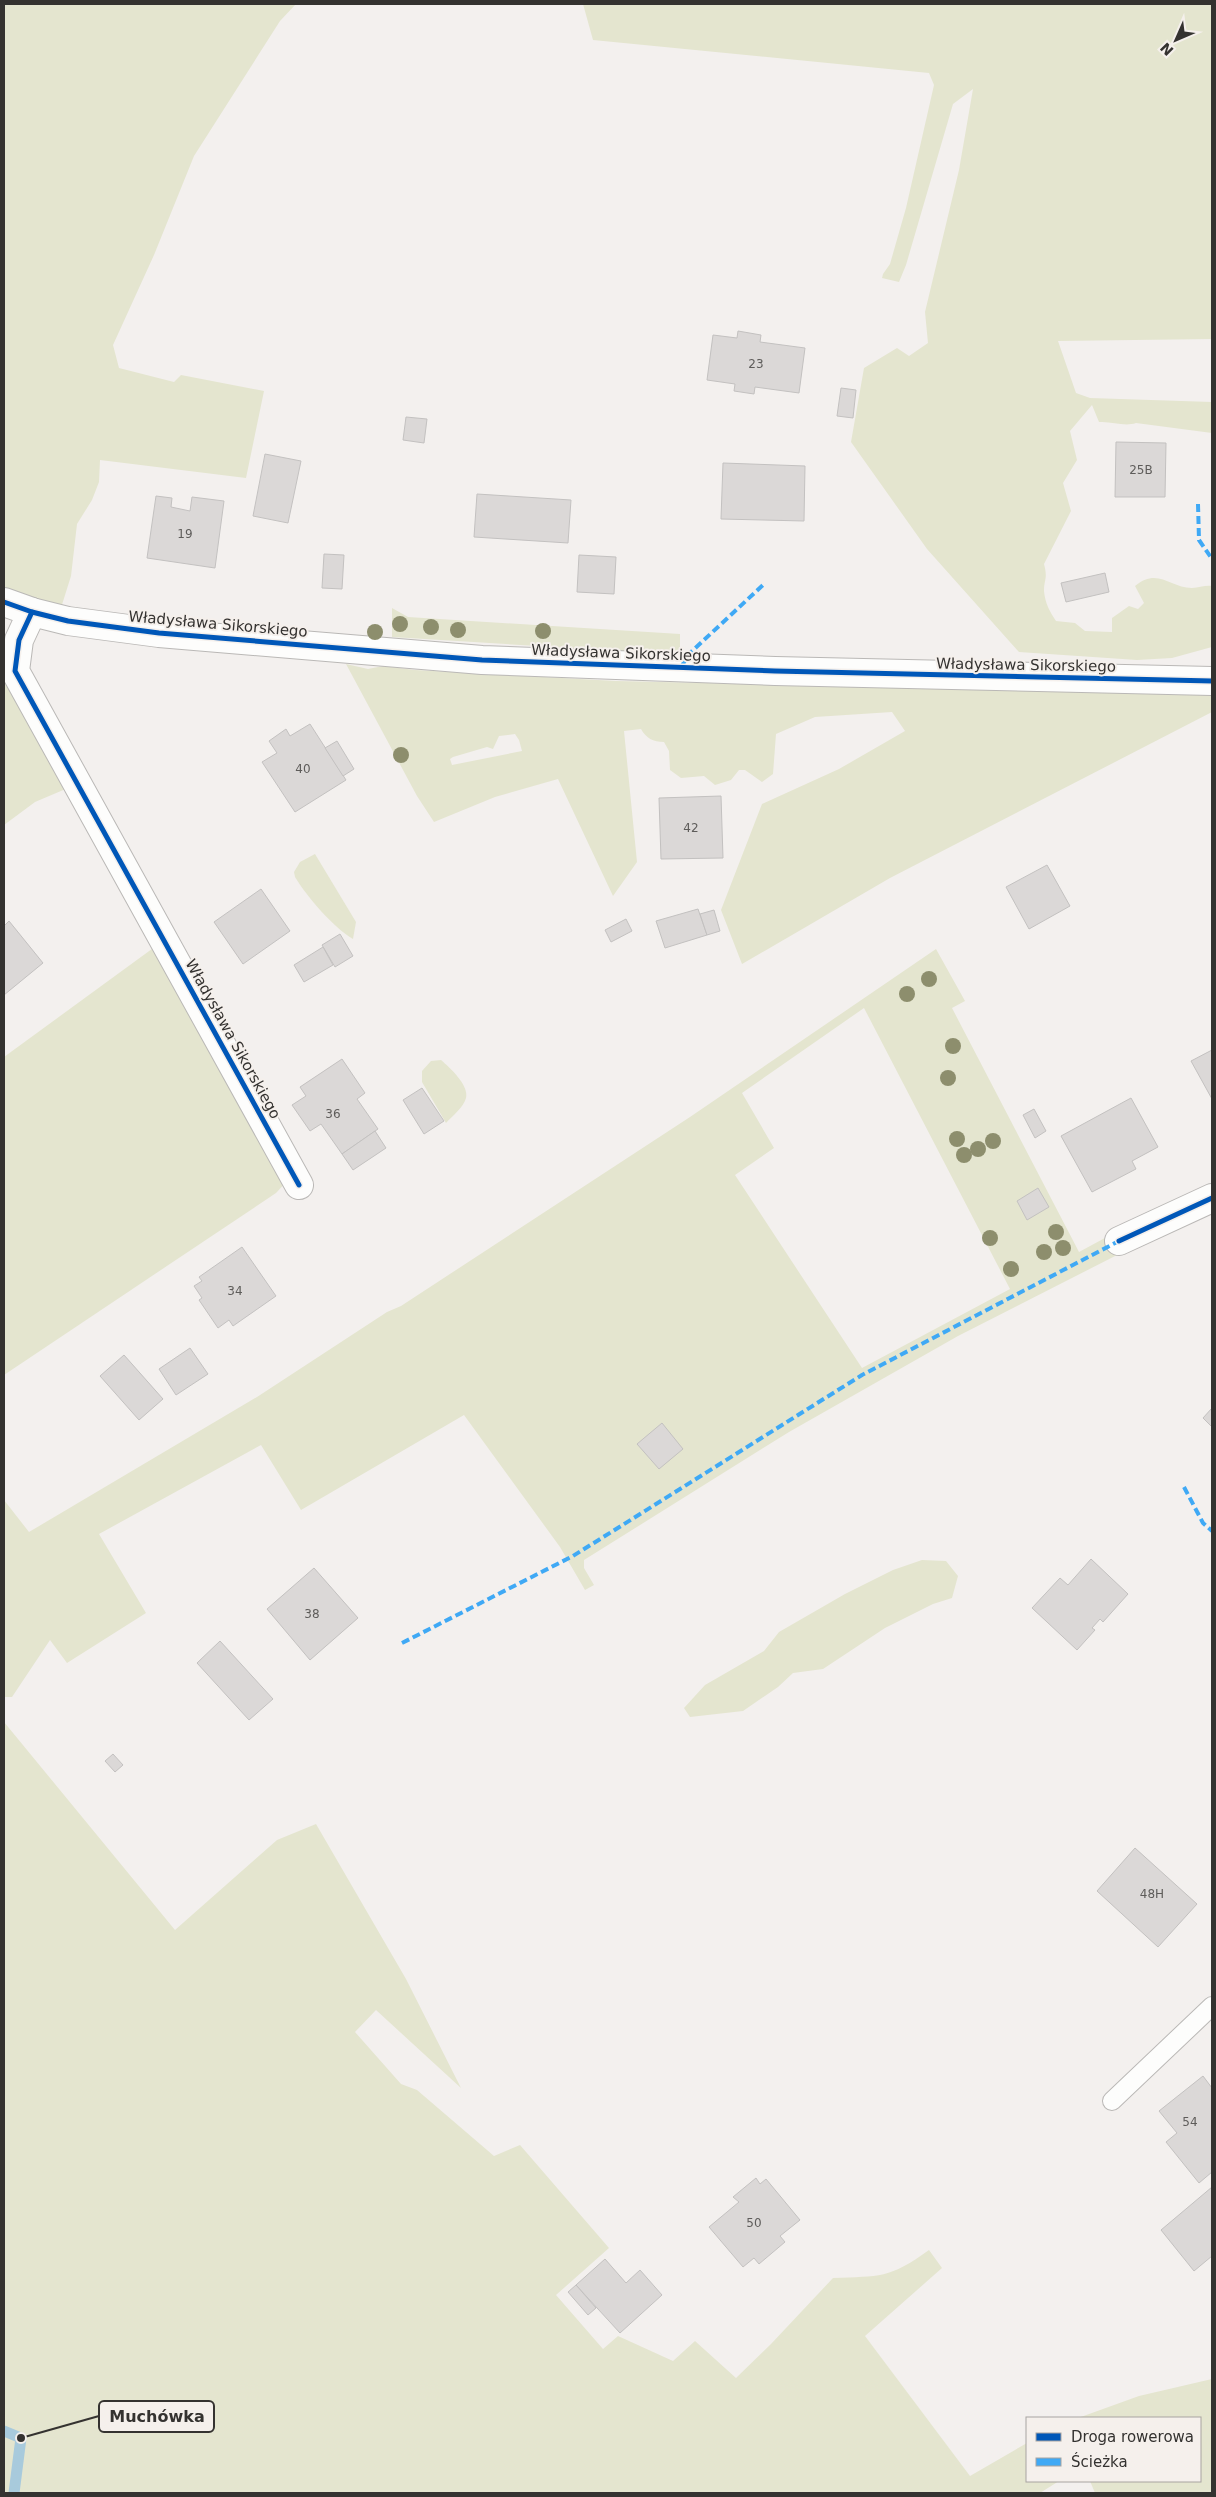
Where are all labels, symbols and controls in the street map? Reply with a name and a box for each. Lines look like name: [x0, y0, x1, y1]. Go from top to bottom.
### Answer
north arrow: [1151, 15, 1201, 65]
text: N: [1157, 39, 1177, 59]
house number: 23: [748, 357, 764, 371]
house number: 25B: [1129, 463, 1153, 477]
house number: 19: [177, 527, 193, 541]
street label: Władysława Sikorskiego: [128, 607, 308, 641]
street label: Władysława Sikorskiego: [531, 641, 711, 665]
street label: Władysława Sikorskiego: [936, 654, 1116, 676]
house number: 40: [295, 762, 311, 776]
house number: 42: [683, 821, 699, 835]
street label: Władysława Sikorskiego: [182, 956, 284, 1122]
house number: 36: [325, 1107, 341, 1121]
house number: 34: [227, 1284, 243, 1298]
house number: 38: [304, 1607, 320, 1621]
house number: 48H: [1140, 1887, 1164, 1901]
house number: 54: [1182, 2115, 1198, 2129]
house number: 50: [746, 2216, 762, 2230]
callout: Muchówka: [99, 2401, 214, 2432]
text: Muchówka: [109, 2407, 205, 2426]
legend: [1026, 2417, 1201, 2482]
text: Droga rowerowa: [1071, 2428, 1194, 2446]
text: Ścieżka: [1071, 2452, 1128, 2471]

